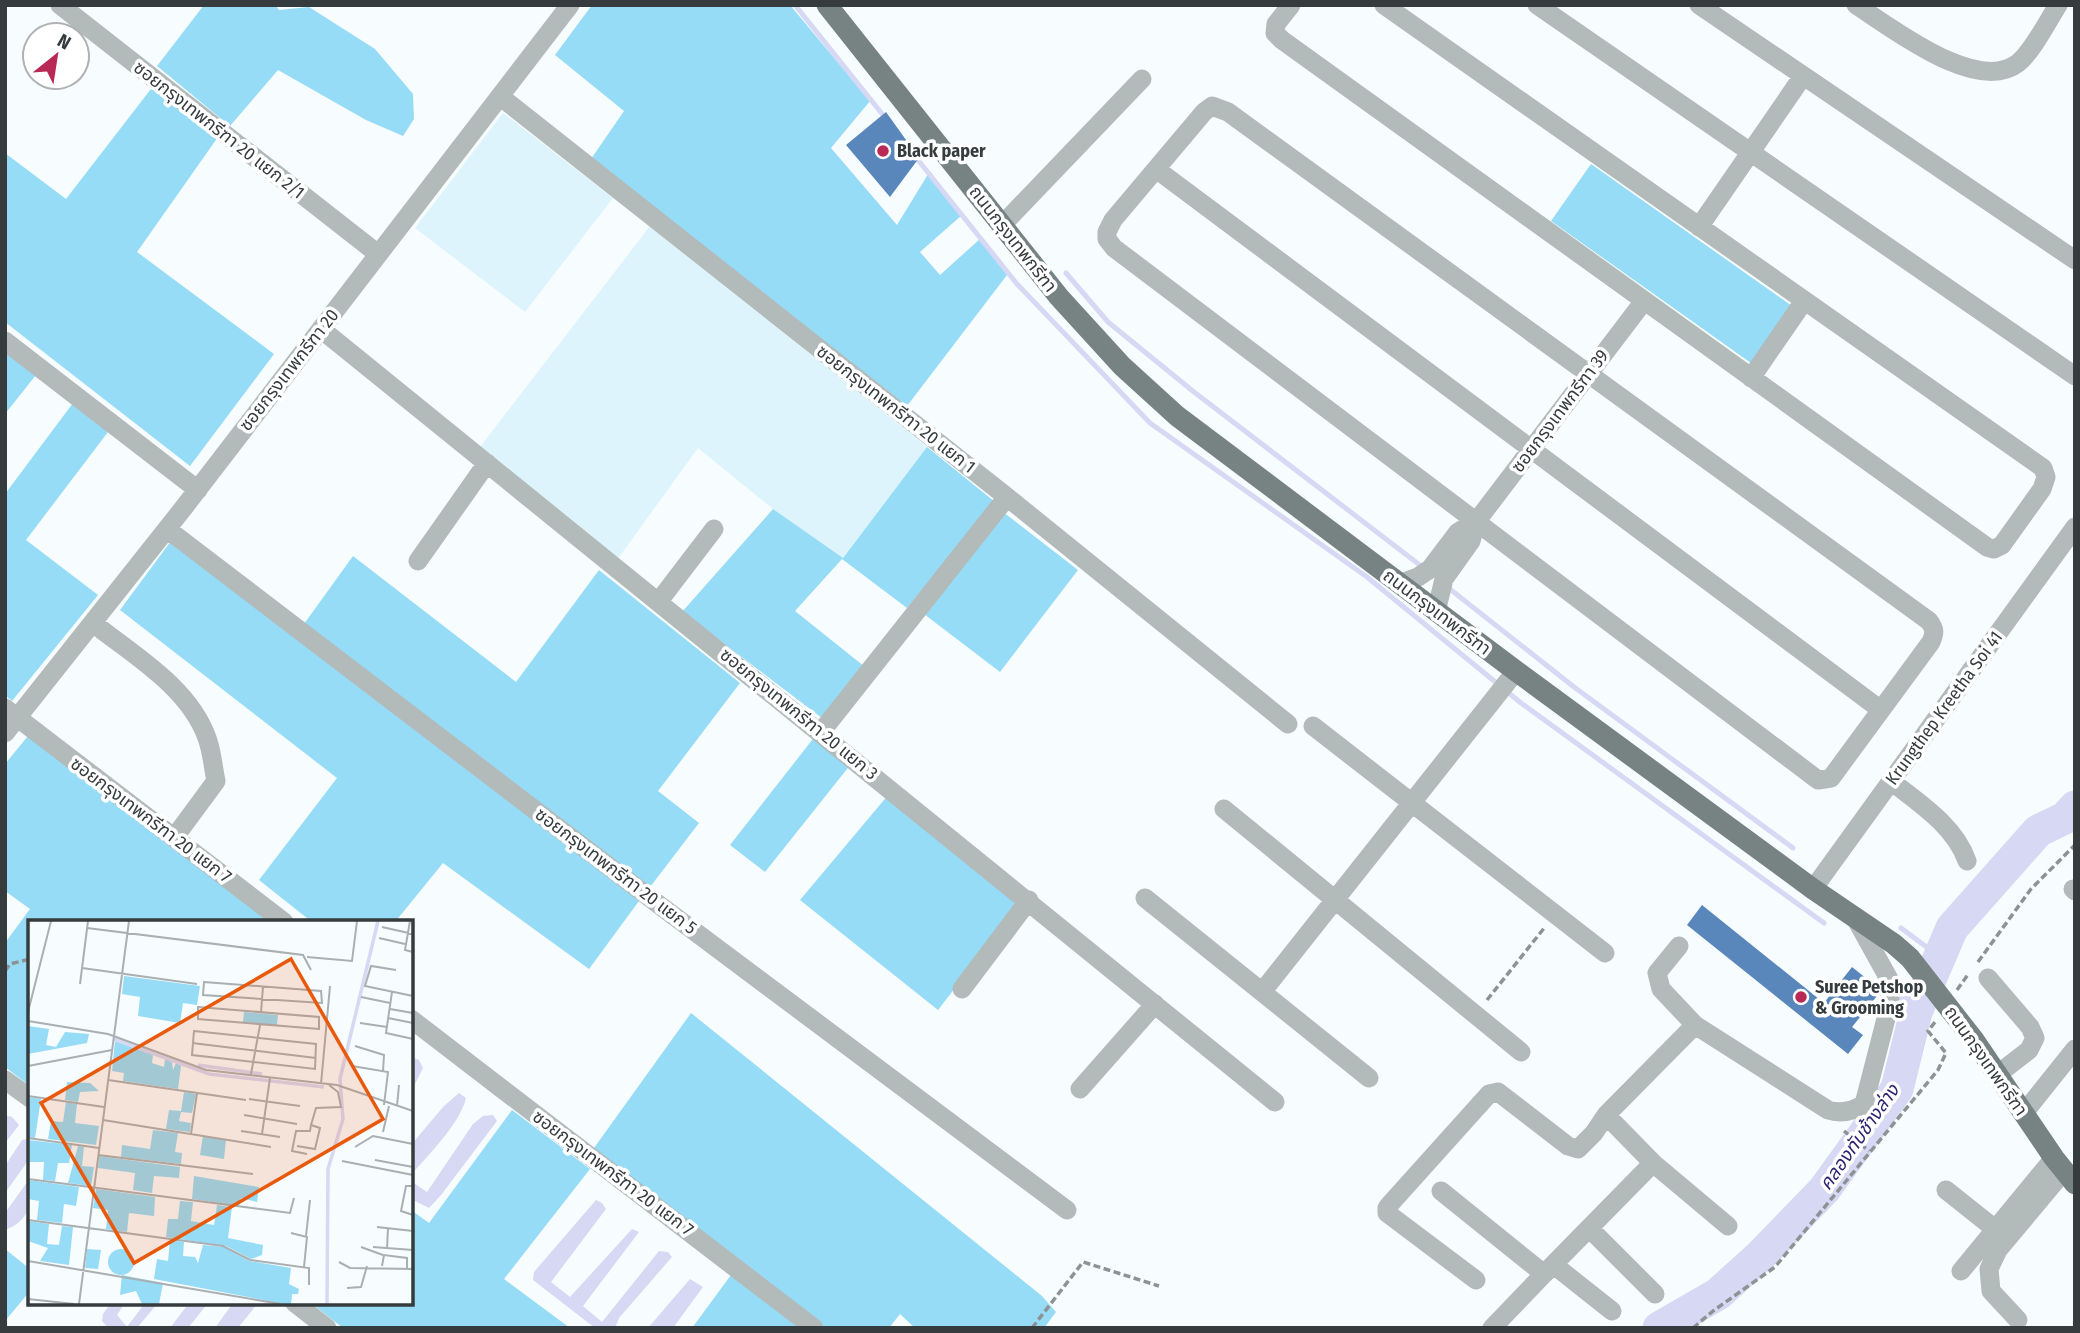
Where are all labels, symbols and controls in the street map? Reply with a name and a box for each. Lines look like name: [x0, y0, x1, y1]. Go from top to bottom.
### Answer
north arrow: [21, 21, 91, 91]
text: N: [54, 29, 75, 55]
street label: ซอยกรุงเทพกรีฑา 20 แยก 2/1: [129, 56, 309, 204]
place label: Black paper: [897, 140, 986, 162]
marker: Black paper: [875, 143, 891, 159]
street label: ถนนกรุงเทพกรีฑา: [965, 181, 1061, 297]
street label: ซอยกรุงเทพกรีฑา 20: [235, 305, 343, 435]
street label: ซอยกรุงเทพกรีฑา 20 แยก 1: [812, 340, 980, 478]
street label: ซอยกรุงเทพกรีฑา 39: [1507, 345, 1613, 477]
street label: ถนนกรุงเทพกรีฑา: [1379, 564, 1495, 660]
street label: Krungthep Kreetha Soi 41: [1881, 627, 2007, 789]
street label: ซอยกรุงเทพกรีฑา 20 แยก 3: [716, 644, 882, 784]
street label: ซอยกรุงเทพกรีฑา 20 แยก 7: [66, 752, 236, 888]
street label: ซอยกรุงเทพกรีฑา 20 แยก 5: [531, 803, 701, 939]
inset map: [28, 920, 413, 1305]
place label: Suree Petshop & Grooming: [1815, 976, 1923, 1019]
marker: Suree Petshop & Grooming: [1793, 989, 1809, 1005]
street label: ถนนกรุงเทพกรีฑา: [1940, 1002, 2032, 1120]
water label: คลองทับช้างล่าง: [1814, 1079, 1904, 1194]
street label: ซอยกรุงเทพกรีฑา 20 แยก 7: [528, 1105, 698, 1241]

